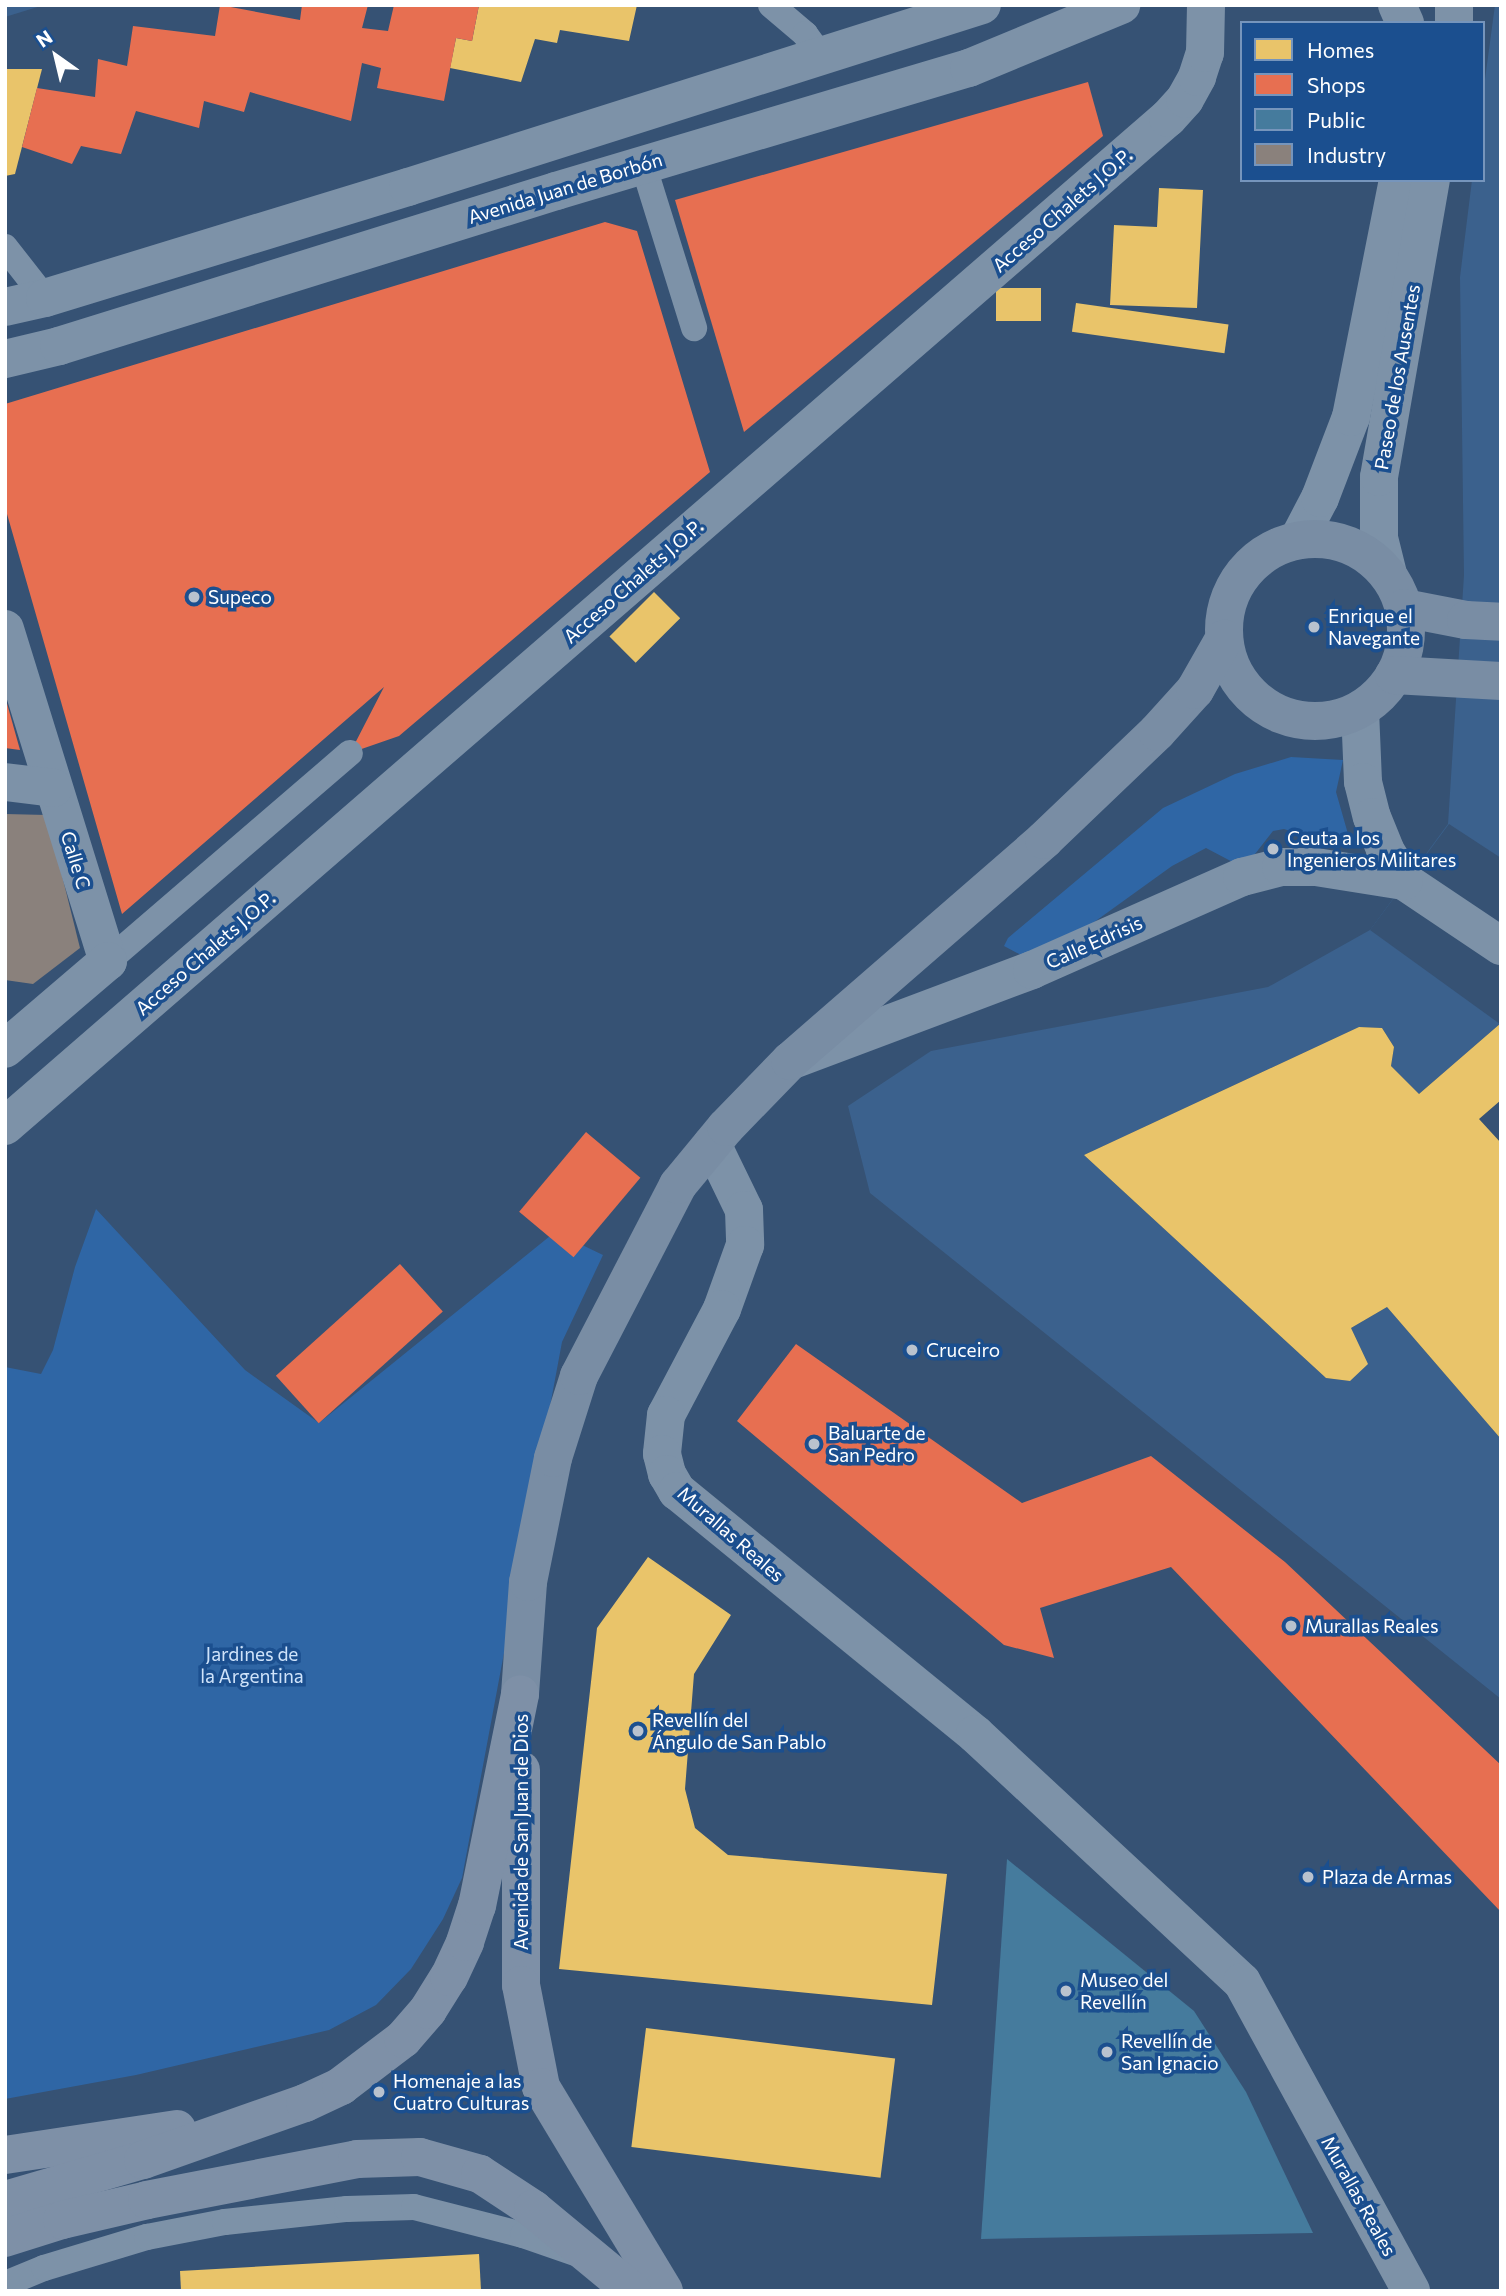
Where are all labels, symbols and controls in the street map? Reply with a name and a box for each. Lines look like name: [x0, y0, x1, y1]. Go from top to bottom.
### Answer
north arrow: [21, 21, 91, 91]
legend: [1240, 21, 1485, 182]
text: N: [32, 25, 56, 52]
text: Homes: [1307, 37, 1374, 62]
text: Shops: [1307, 72, 1366, 97]
text: Public: [1307, 107, 1365, 132]
text: Industry: [1307, 142, 1386, 167]
street label: Acceso Chalets J.O.P.: [988, 143, 1136, 277]
street label: Avenida Juan de Borbón: [465, 148, 665, 228]
street label: Paseo de los Ausentes: [1369, 283, 1425, 471]
street label: Acceso Chalets J.O.P.: [559, 514, 707, 648]
place label: Supeco: [208, 586, 272, 608]
marker: Supeco: [186, 589, 202, 605]
place label: Enrique el Navegante: [1328, 605, 1420, 649]
marker: Enrique el Navegante: [1306, 619, 1322, 635]
place label: Ceuta a los Ingenieros Militares: [1287, 827, 1456, 871]
street label: Calle C: [56, 828, 96, 892]
marker: Ceuta a los Ingenieros Militares: [1265, 841, 1281, 857]
street label: Acceso Chalets J.O.P.: [131, 886, 279, 1020]
street label: Calle Edrisis: [1042, 911, 1146, 973]
place label: Cruceiro: [926, 1339, 1000, 1361]
marker: Cruceiro: [904, 1342, 920, 1358]
place label: Baluarte de San Pedro: [828, 1422, 925, 1466]
marker: Baluarte de San Pedro: [806, 1436, 822, 1452]
street label: Murallas Reales: [673, 1482, 789, 1586]
place label: Murallas Reales: [1305, 1615, 1439, 1637]
marker: Murallas Reales: [1283, 1618, 1299, 1634]
park label: Jardines de la Argentina: [200, 1643, 304, 1687]
place label: Revellín del Ángulo de San Pablo: [652, 1709, 826, 1753]
street label: Avenida de San Juan de Dios: [510, 1714, 532, 1950]
marker: Revellín del Ángulo de San Pablo: [630, 1723, 646, 1739]
place label: Plaza de Armas: [1322, 1866, 1452, 1888]
marker: Plaza de Armas: [1300, 1869, 1316, 1885]
place label: Museo del Revellín: [1080, 1969, 1168, 2013]
marker: Museo del Revellín: [1058, 1983, 1074, 1999]
place label: Revellín de San Ignacio: [1121, 2030, 1219, 2074]
marker: Revellín de San Ignacio: [1099, 2044, 1115, 2060]
place label: Homenaje a las Cuatro Culturas: [393, 2070, 529, 2114]
marker: Homenaje a las Cuatro Culturas: [371, 2084, 387, 2100]
street label: Murallas Reales: [1317, 2132, 1401, 2260]

